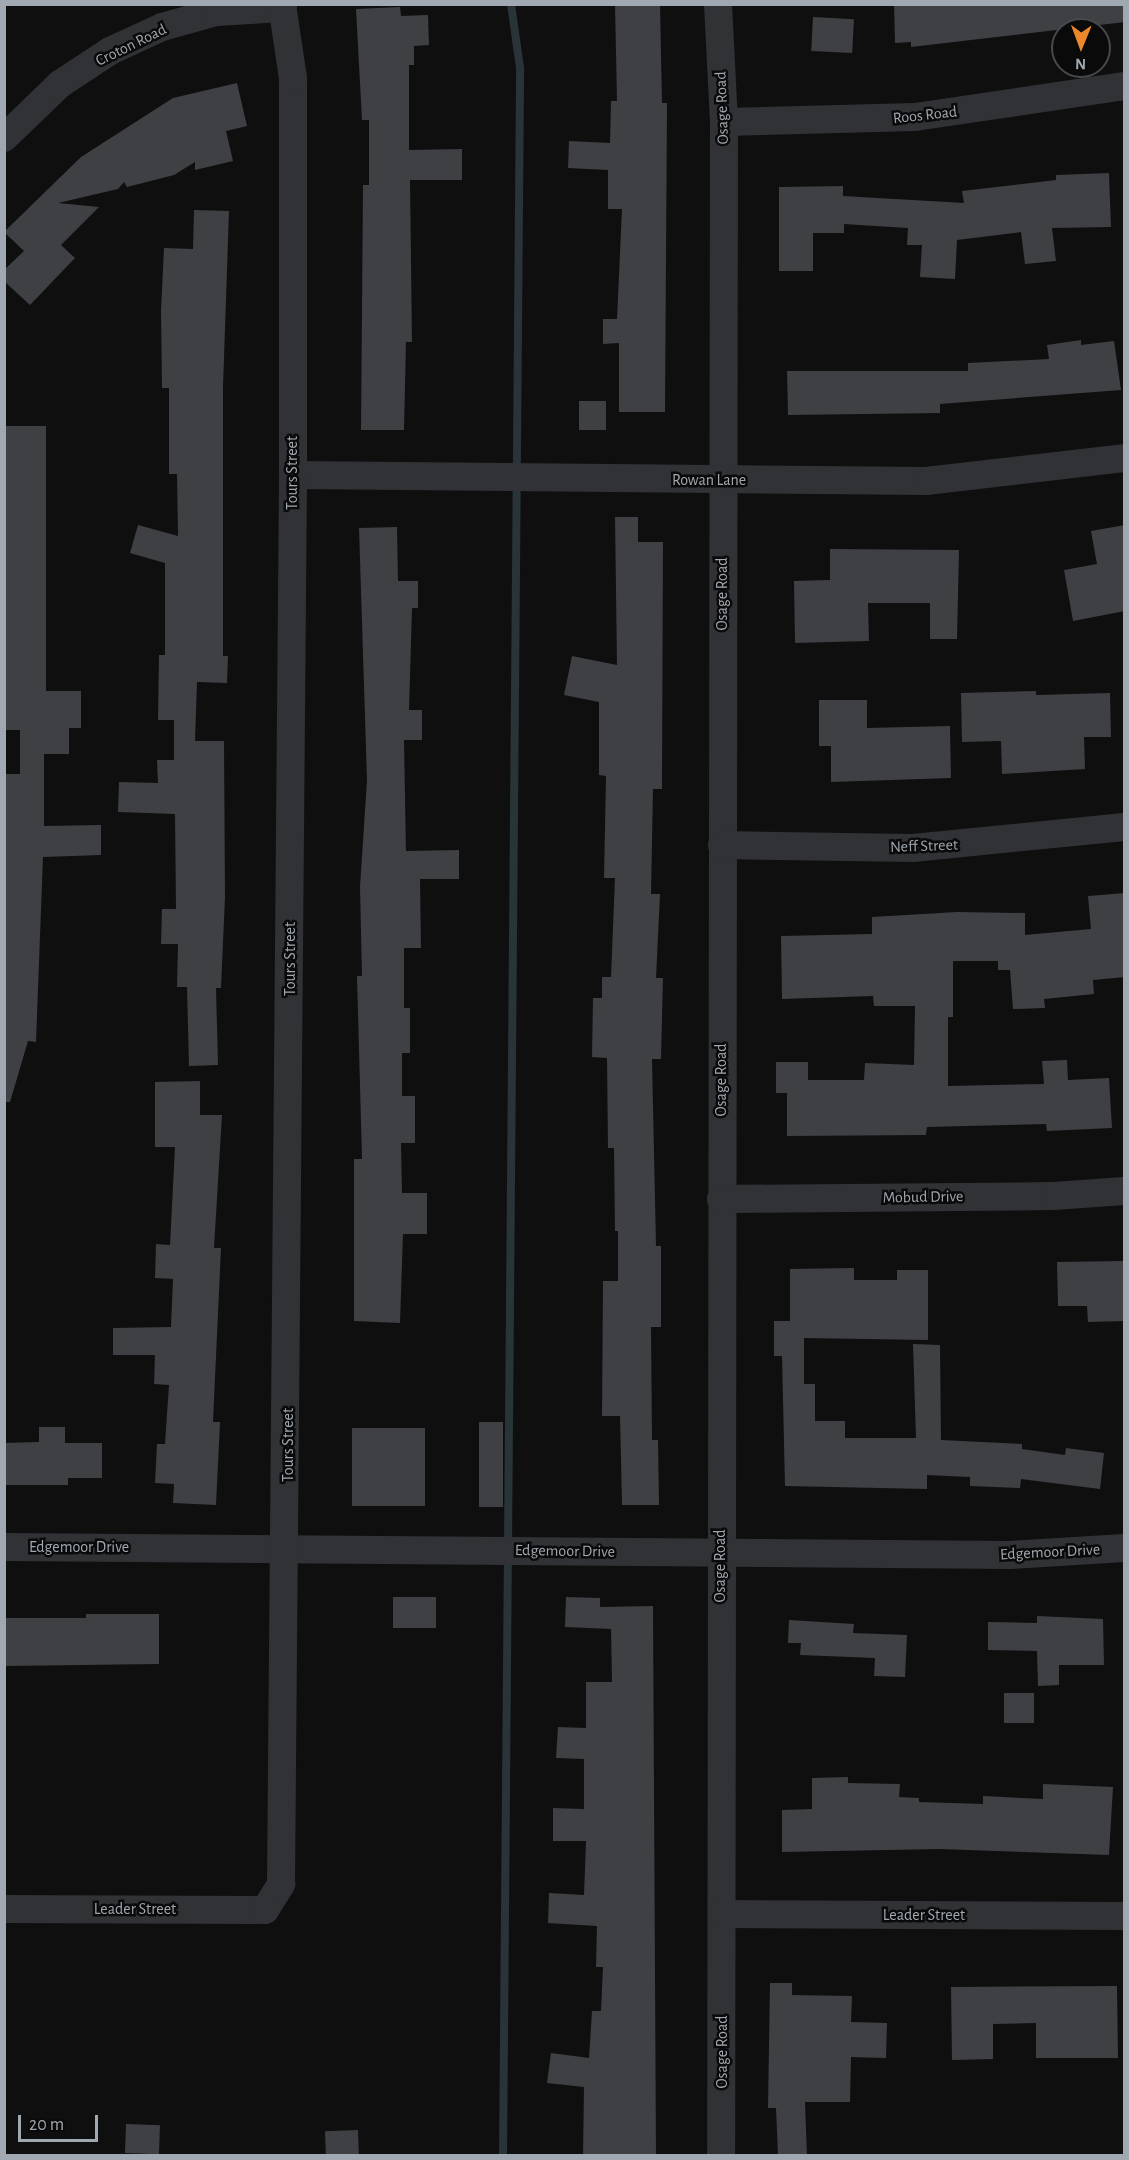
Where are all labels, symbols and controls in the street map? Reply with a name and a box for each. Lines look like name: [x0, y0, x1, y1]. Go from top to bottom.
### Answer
north arrow: [1051, 18, 1111, 78]
street label: Croton Road: [93, 20, 169, 70]
text: N: [1075, 56, 1086, 72]
street label: Osage Road: [711, 71, 733, 145]
street label: Roos Road: [892, 102, 958, 128]
street label: Tours Street: [282, 436, 302, 510]
street label: Rowan Lane: [672, 470, 746, 490]
street label: Osage Road: [712, 557, 732, 631]
street label: Neff Street: [890, 835, 958, 857]
street label: Tours Street: [280, 922, 300, 996]
street label: Osage Road: [711, 1043, 731, 1117]
street label: Mobud Drive: [882, 1187, 964, 1207]
street label: Tours Street: [278, 1408, 298, 1482]
street label: Osage Road: [710, 1529, 730, 1603]
street label: Edgemoor Drive: [29, 1537, 129, 1557]
street label: Edgemoor Drive: [999, 1540, 1101, 1564]
street label: Edgemoor Drive: [515, 1541, 615, 1561]
street label: Leader Street: [94, 1899, 176, 1919]
street label: Leader Street: [883, 1905, 965, 1925]
street label: Osage Road: [712, 2015, 732, 2089]
scale bar: [21, 2103, 100, 2141]
text: 20 m: [29, 2116, 64, 2134]

